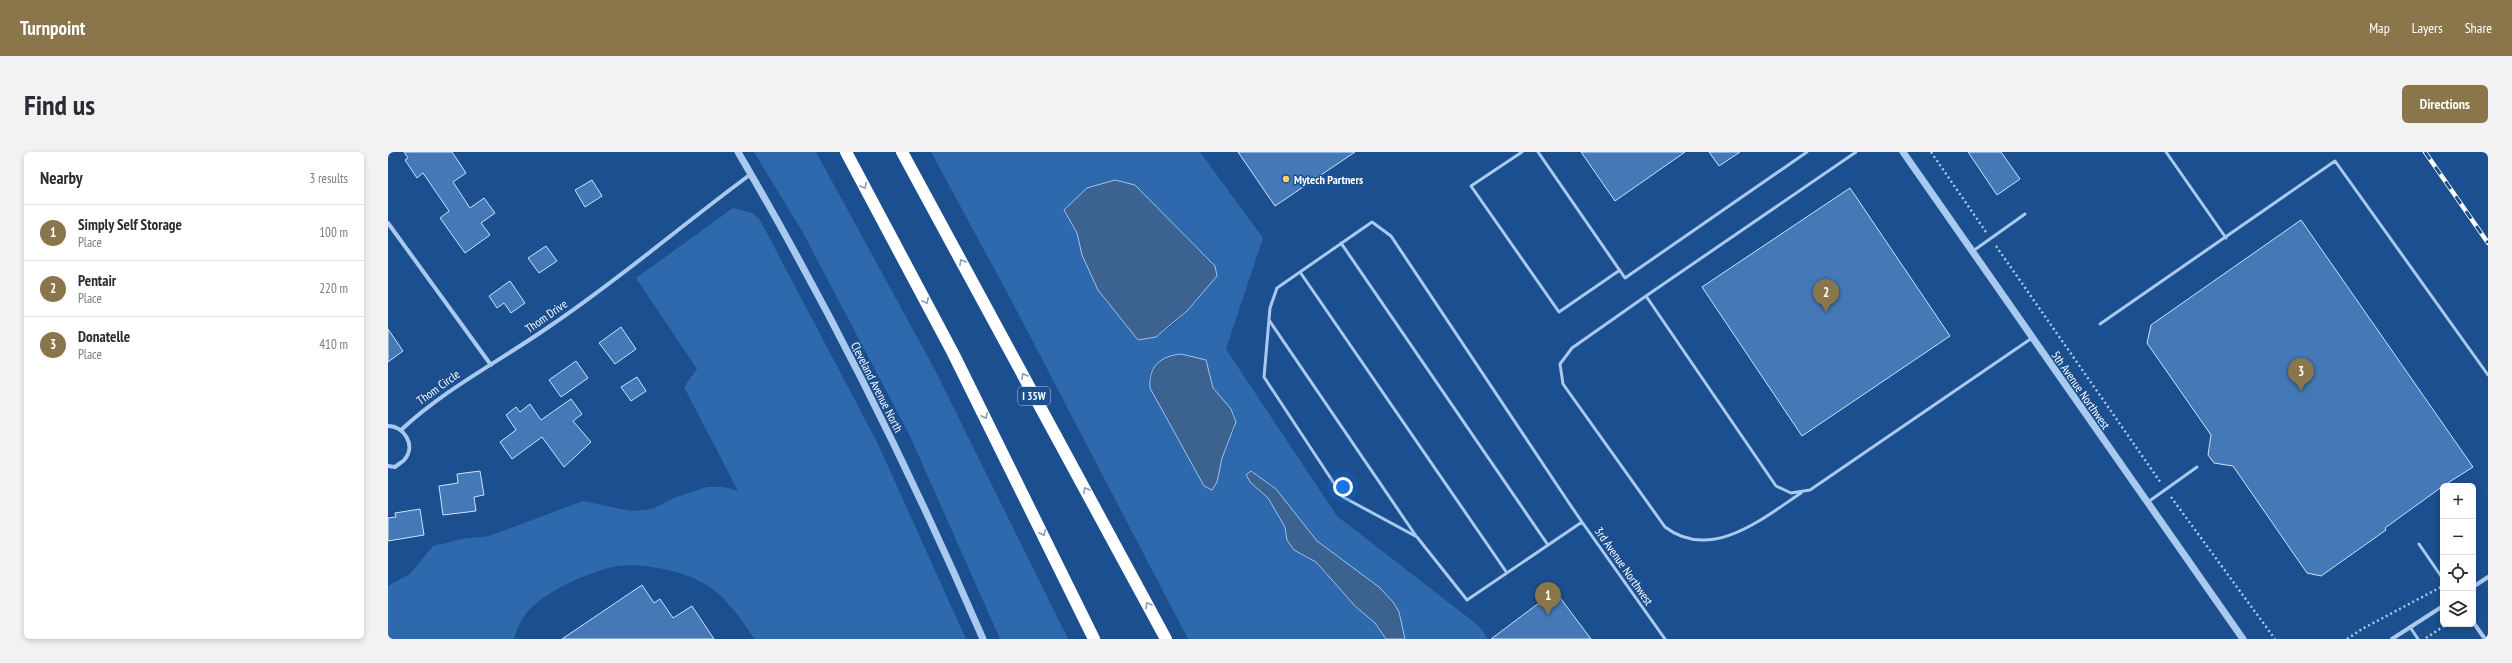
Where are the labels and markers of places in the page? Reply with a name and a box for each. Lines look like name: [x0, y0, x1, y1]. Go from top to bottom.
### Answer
place label: Mytech Partners: [1294, 172, 1363, 187]
marker: Mytech Partners: [1281, 174, 1291, 184]
pin: 2: [1813, 279, 1839, 312]
pin: 3: [2288, 358, 2314, 391]
pin: 1: [1535, 582, 1561, 615]

